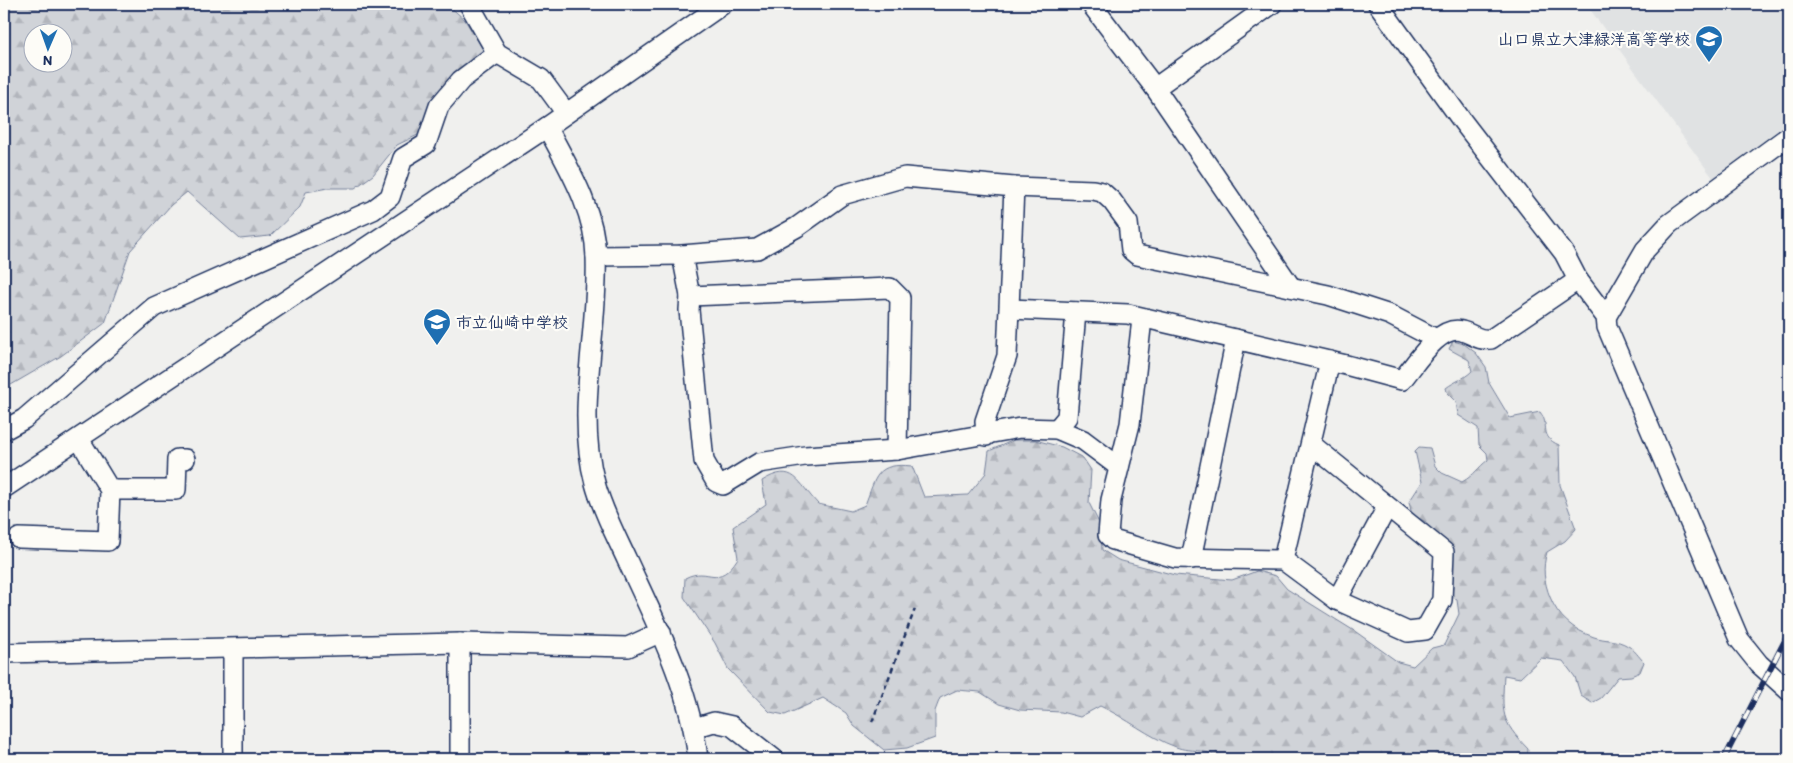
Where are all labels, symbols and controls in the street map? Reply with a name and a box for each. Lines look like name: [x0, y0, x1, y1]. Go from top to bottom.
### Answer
north arrow: [22, 22, 72, 72]
school or university icon: 山口県立大津緑洋高等学校: [1694, 24, 1724, 63]
place label: 山口県立大津緑洋高等学校: [1498, 30, 1690, 49]
text: N: [43, 52, 53, 69]
school or university icon: 市立仙崎中学校: [422, 307, 452, 346]
place label: 市立仙崎中学校: [456, 313, 568, 332]

